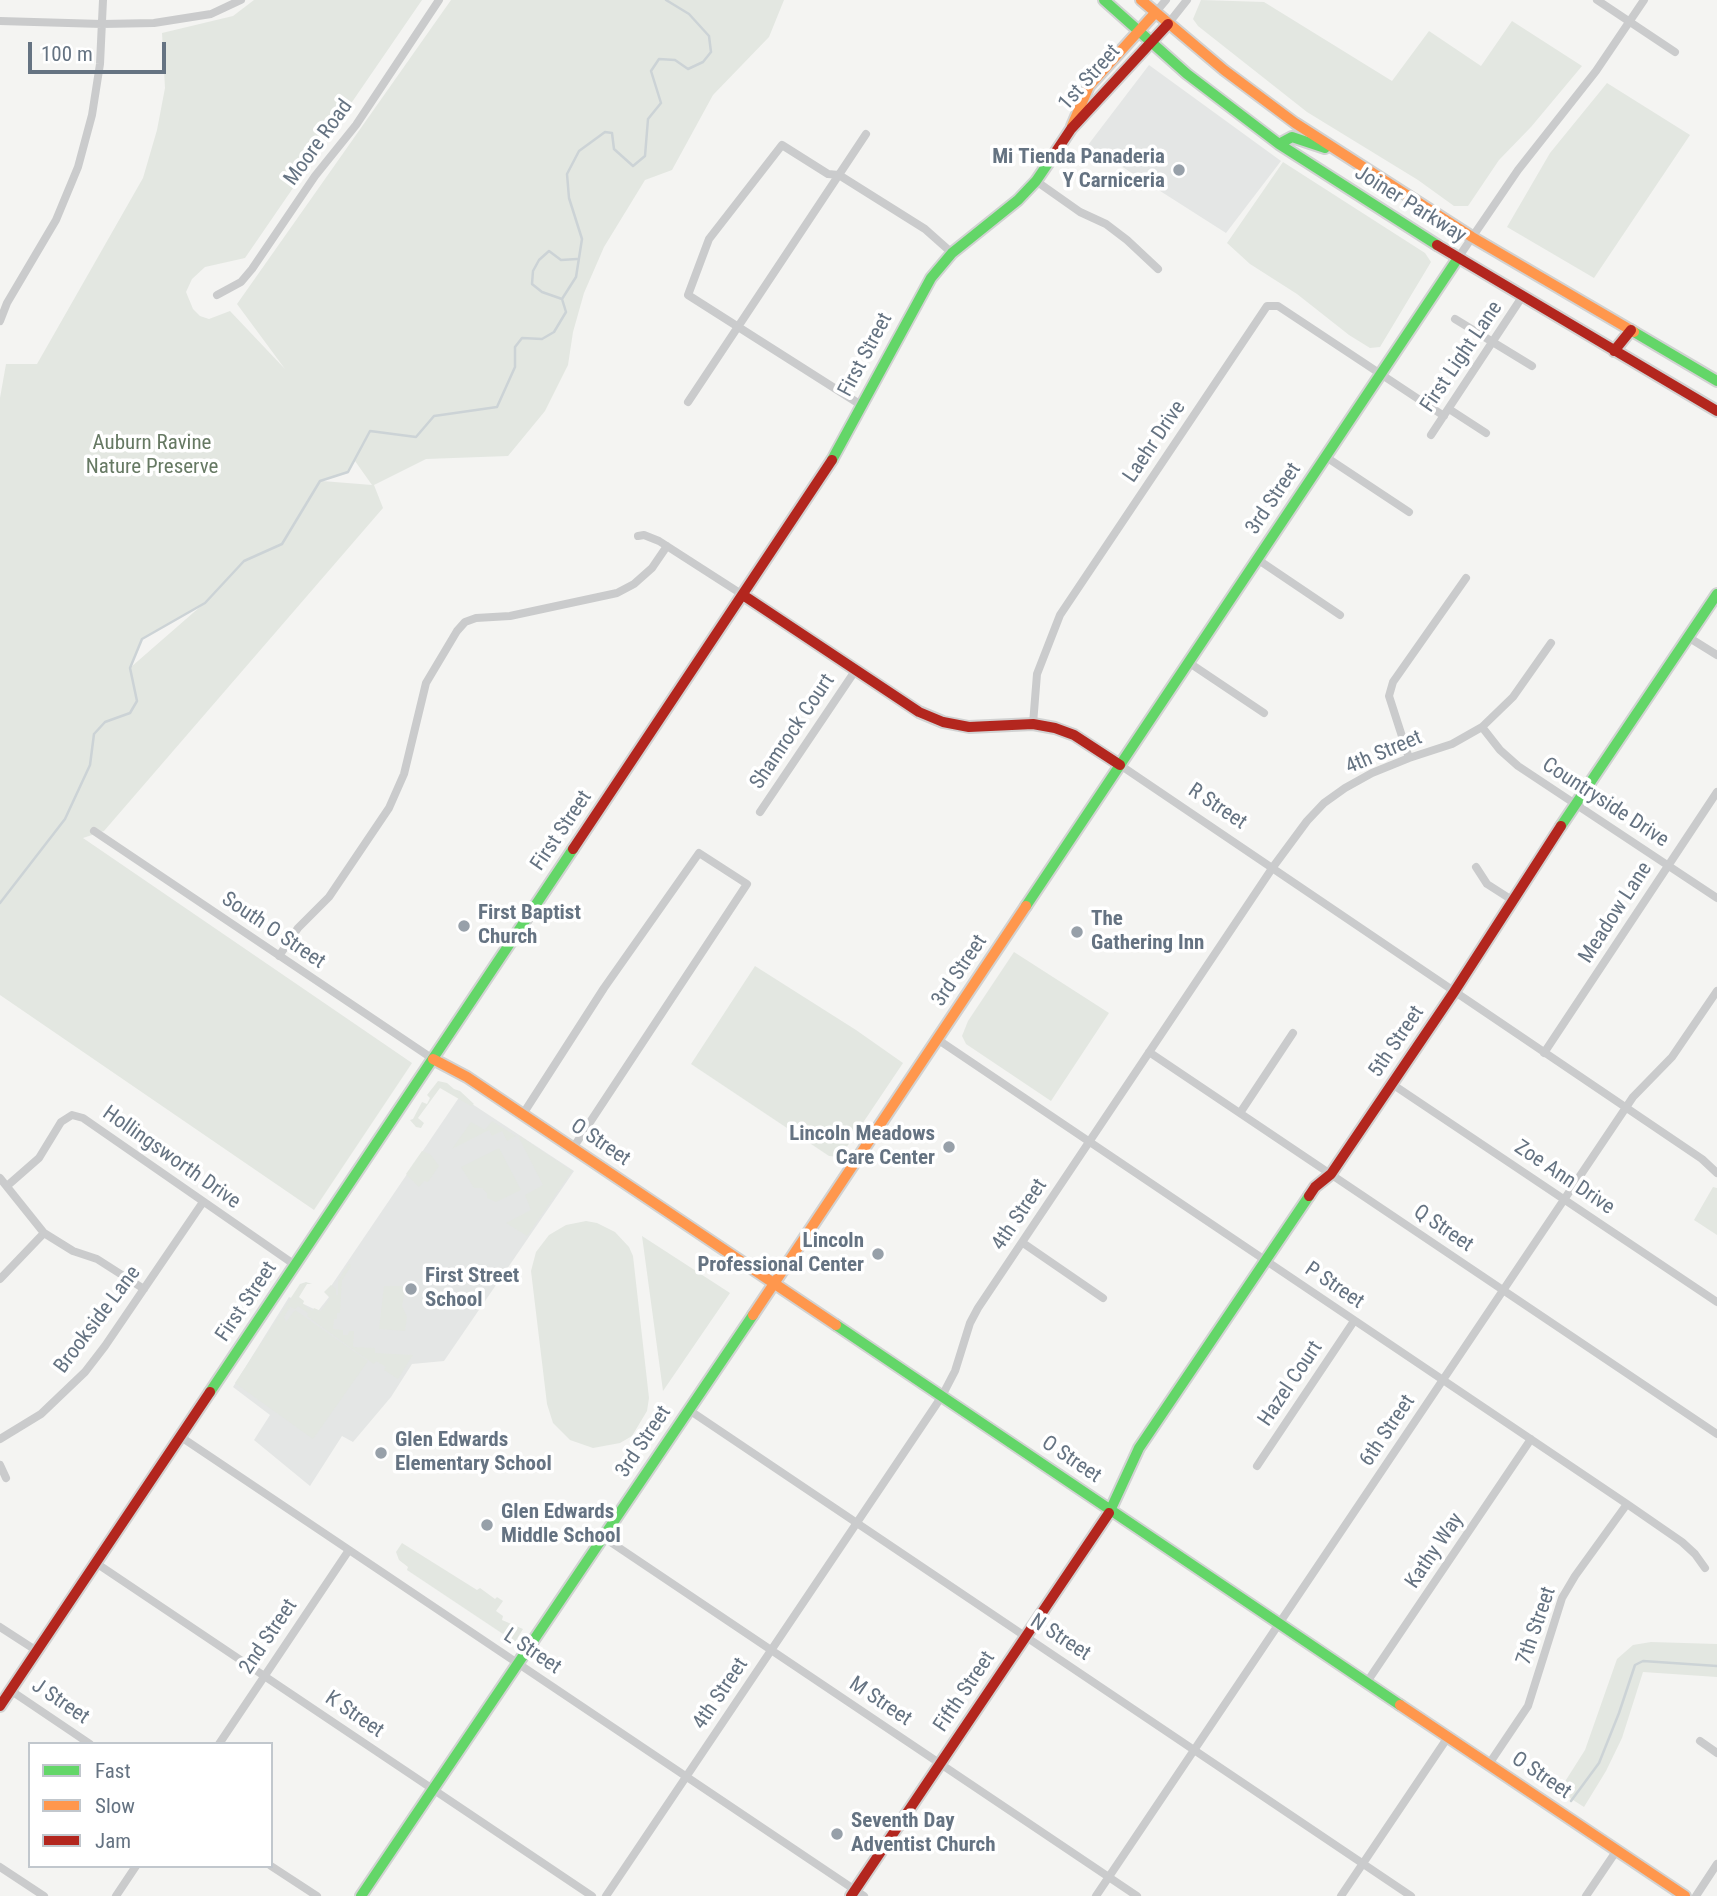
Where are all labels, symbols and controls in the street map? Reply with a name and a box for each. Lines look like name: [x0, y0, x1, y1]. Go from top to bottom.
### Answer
scale bar: [32, 28, 170, 72]
street label: 1st Street: [1054, 40, 1126, 116]
text: 100 m: [41, 42, 93, 66]
street label: Moore Road: [279, 95, 359, 191]
place label: Mi Tienda Panaderia Y Carniceria: [992, 145, 1165, 195]
street label: Joiner Parkway: [1350, 161, 1470, 249]
marker: Mi Tienda Panaderia Y Carniceria: [1171, 162, 1187, 178]
street label: First Light Lane: [1416, 297, 1508, 417]
street label: First Street: [833, 309, 899, 401]
street label: Laehr Drive: [1119, 396, 1191, 488]
park label: Auburn Ravine Nature Preserve: [86, 431, 218, 481]
street label: 3rd Street: [1241, 458, 1307, 540]
street label: Shamrock Court: [745, 670, 841, 794]
street label: 4th Street: [1342, 726, 1426, 780]
street label: Countryside Drive: [1537, 753, 1673, 853]
street label: R Street: [1183, 778, 1251, 836]
street label: First Street: [526, 786, 598, 876]
street label: Meadow Lane: [1574, 858, 1658, 968]
street label: South O Street: [216, 887, 330, 975]
place label: First Baptist Church: [478, 901, 581, 951]
place label: The Gathering Inn: [1091, 907, 1204, 957]
marker: First Baptist Church: [456, 918, 472, 934]
marker: The Gathering Inn: [1069, 924, 1085, 940]
street label: 3rd Street: [927, 930, 993, 1012]
street label: 5th Street: [1364, 1001, 1430, 1083]
street label: Hollingsworth Drive: [97, 1101, 245, 1215]
street label: O Street: [565, 1114, 635, 1172]
place label: Lincoln Meadows Care Center: [789, 1122, 935, 1172]
street label: Zoe Ann Drive: [1509, 1135, 1619, 1221]
marker: Lincoln Meadows Care Center: [941, 1139, 957, 1155]
street label: 4th Street: [987, 1174, 1053, 1256]
street label: Q Street: [1408, 1200, 1478, 1258]
place label: Lincoln Professional Center: [697, 1229, 864, 1279]
marker: Lincoln Professional Center: [870, 1246, 886, 1262]
street label: First Street: [211, 1257, 283, 1347]
street label: P Street: [1300, 1257, 1368, 1315]
street label: Brookside Lane: [49, 1261, 147, 1379]
place label: First Street School: [425, 1264, 519, 1314]
marker: First Street School: [403, 1281, 419, 1297]
street label: Hazel Court: [1253, 1337, 1329, 1431]
street label: 6th Street: [1355, 1390, 1421, 1472]
street label: 3rd Street: [611, 1401, 677, 1483]
place label: Glen Edwards Elementary School: [395, 1428, 552, 1478]
street label: O Street: [1036, 1431, 1106, 1489]
marker: Glen Edwards Elementary School: [373, 1445, 389, 1461]
place label: Glen Edwards Middle School: [501, 1500, 621, 1550]
street label: Kathy Way: [1401, 1508, 1469, 1594]
marker: Glen Edwards Middle School: [479, 1517, 495, 1533]
street label: 7th Street: [1512, 1584, 1562, 1668]
street label: 2nd Street: [235, 1595, 303, 1679]
street label: N Street: [1025, 1609, 1095, 1667]
street label: L Street: [498, 1624, 566, 1680]
street label: Fifth Street: [929, 1647, 1001, 1737]
street label: 4th Street: [688, 1653, 754, 1735]
street label: M Street: [844, 1672, 916, 1732]
street label: J Street: [26, 1674, 94, 1730]
street label: K Street: [320, 1686, 388, 1744]
legend: [28, 1742, 273, 1868]
street label: O Street: [1506, 1747, 1576, 1805]
text: Fast: [95, 1759, 131, 1783]
text: Slow: [95, 1794, 135, 1818]
place label: Seventh Day Adventist Church: [851, 1809, 996, 1859]
marker: Seventh Day Adventist Church: [829, 1826, 845, 1842]
text: Jam: [95, 1829, 131, 1853]

